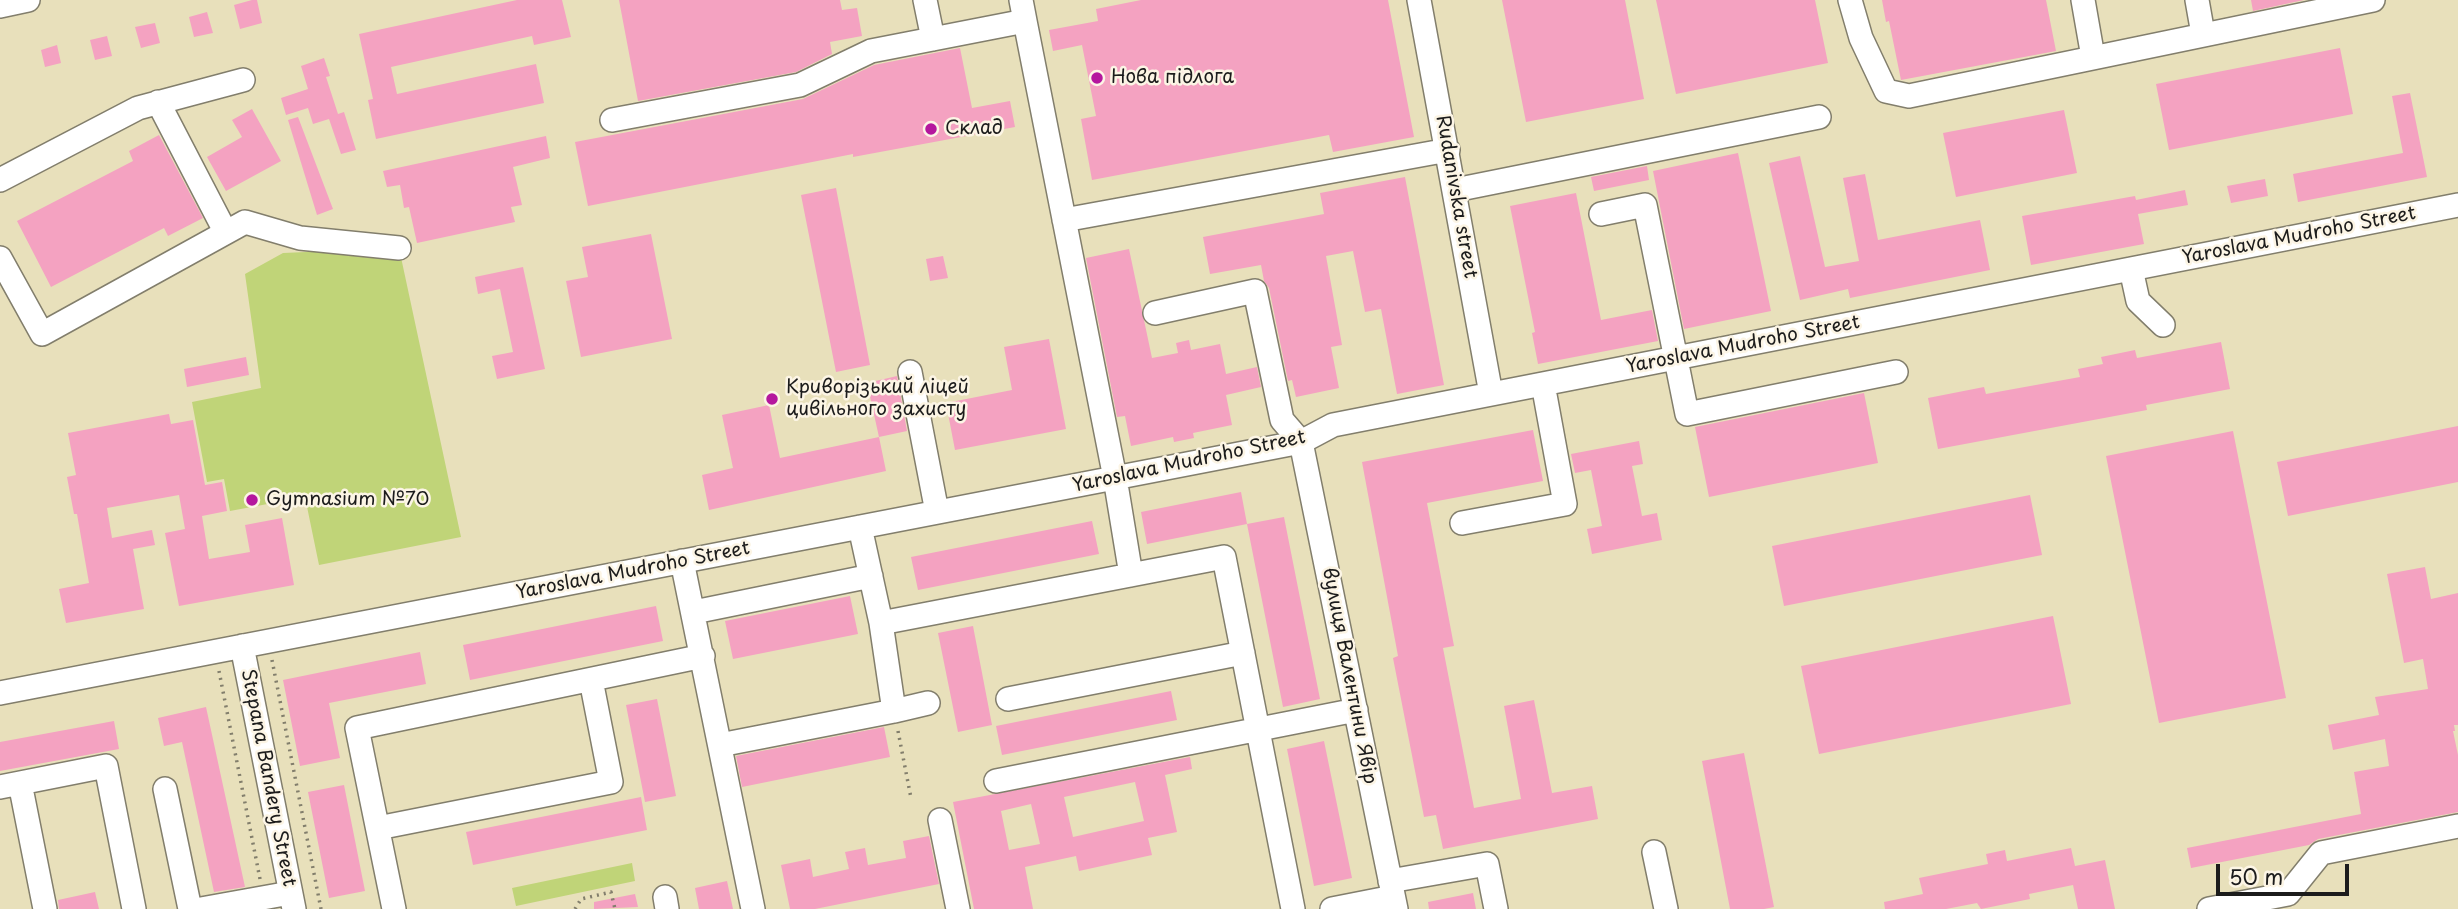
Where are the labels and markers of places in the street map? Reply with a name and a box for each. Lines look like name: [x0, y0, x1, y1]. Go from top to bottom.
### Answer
place label: Нова підлога: [1111, 67, 1234, 89]
marker: Нова підлога: [1089, 70, 1105, 86]
place label: Склад: [945, 118, 1003, 140]
marker: Склад: [923, 121, 939, 137]
place label: Криворізький ліцей цивільного захисту: [786, 377, 969, 421]
marker: Криворізький ліцей цивільного захисту: [764, 391, 780, 407]
place label: Gymnasium №70: [266, 489, 429, 511]
marker: Gymnasium №70: [244, 492, 260, 508]

